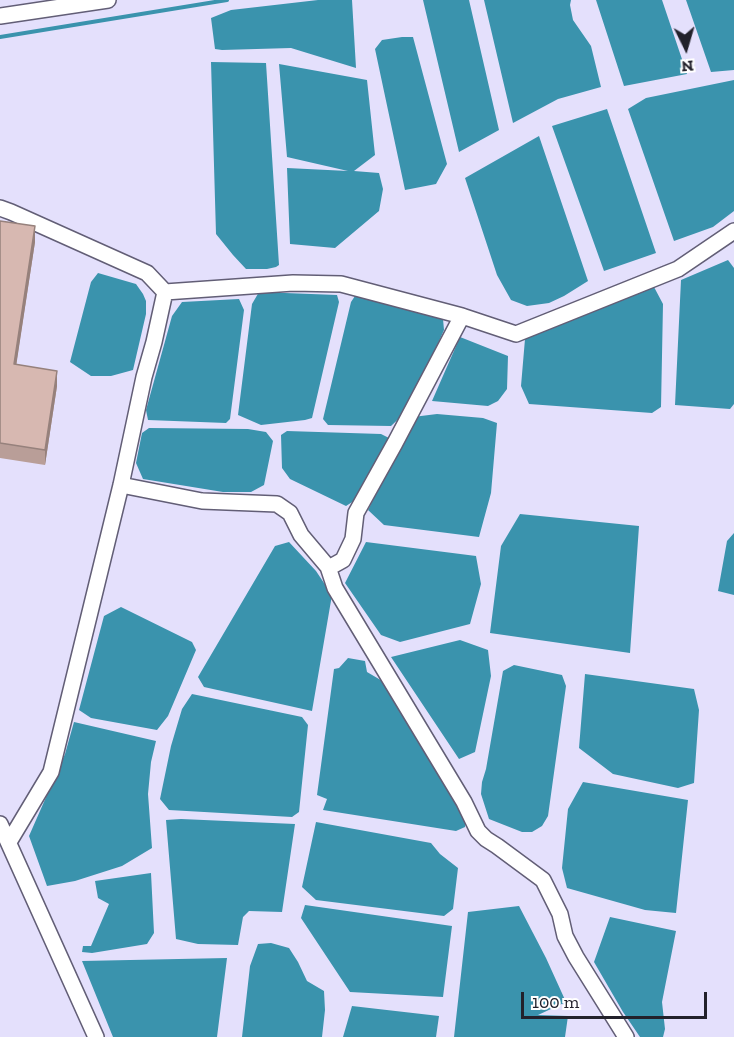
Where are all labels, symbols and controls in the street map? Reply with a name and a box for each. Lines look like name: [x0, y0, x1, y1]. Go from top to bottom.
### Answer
north arrow: [656, 18, 716, 78]
text: N: [681, 56, 695, 76]
scale bar: [524, 980, 710, 1018]
text: 100 m: [532, 991, 579, 1013]

